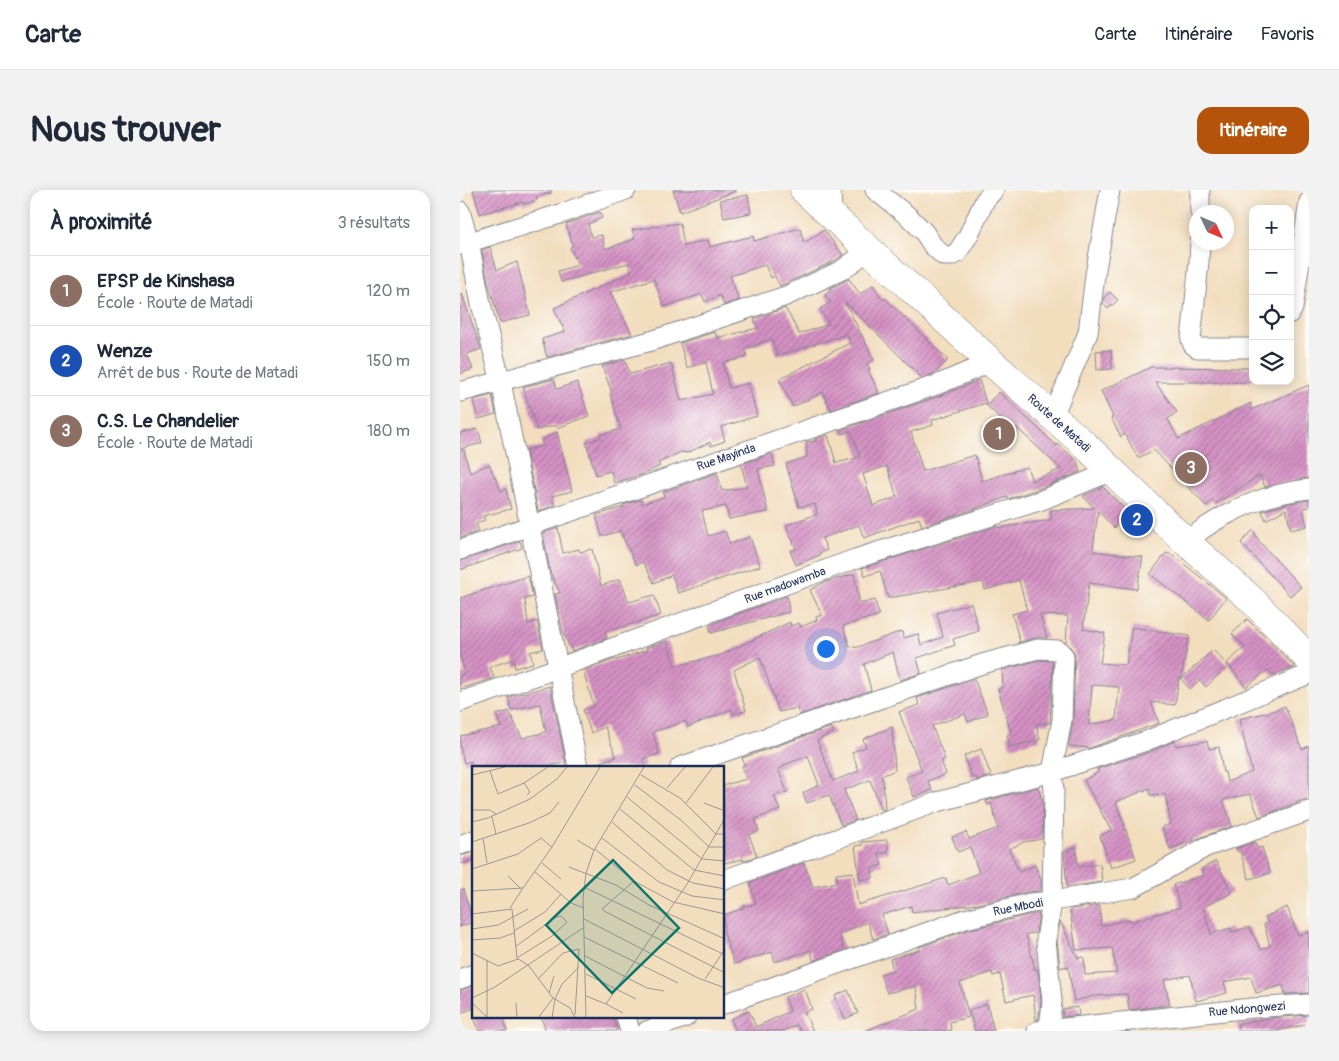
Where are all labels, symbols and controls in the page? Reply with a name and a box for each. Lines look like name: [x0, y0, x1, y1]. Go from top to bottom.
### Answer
text: Carte: [25, 20, 81, 49]
text: Carte: [1094, 23, 1136, 46]
text: Itinéraire: [1164, 23, 1232, 46]
text: Favoris: [1260, 23, 1314, 46]
button: Itinéraire: [1197, 107, 1309, 154]
text: Nous trouver: [30, 108, 221, 152]
north arrow: [1189, 205, 1234, 250]
map controls: [1249, 205, 1294, 385]
button: +: [1249, 205, 1294, 250]
text: À proximité: [50, 209, 153, 236]
text: 3 résultats: [338, 213, 410, 233]
button: −: [1249, 250, 1294, 295]
text: EPSP de Kinshasa: [97, 269, 235, 293]
text: 1: [63, 281, 69, 301]
text: 120 m: [366, 281, 410, 301]
text: École · Route de Matadi: [97, 293, 253, 313]
button: locate: [1249, 295, 1294, 340]
text: Wenze: [97, 339, 152, 363]
button: layers: [1249, 340, 1294, 385]
text: 2: [62, 351, 70, 371]
text: 150 m: [366, 351, 410, 371]
text: Arrêt de bus · Route de Matadi: [97, 363, 298, 383]
street label: Route de Matadi: [1024, 391, 1093, 456]
text: C.S. Le Chandelier: [97, 409, 239, 433]
pin: 1: [983, 415, 1015, 453]
text: 3: [62, 421, 70, 441]
text: 180 m: [367, 421, 410, 441]
text: École · Route de Matadi: [97, 433, 253, 453]
street label: Rue Mayinda: [695, 440, 758, 475]
pin: 3: [1175, 449, 1207, 487]
pin: 2: [1121, 501, 1153, 539]
street label: Rue madowamba: [742, 564, 828, 607]
your location: [813, 636, 839, 662]
inset map: [472, 766, 725, 1018]
street label: Rue Mbodi: [992, 895, 1044, 920]
street label: Rue Ndongwezi: [1208, 999, 1286, 1020]

